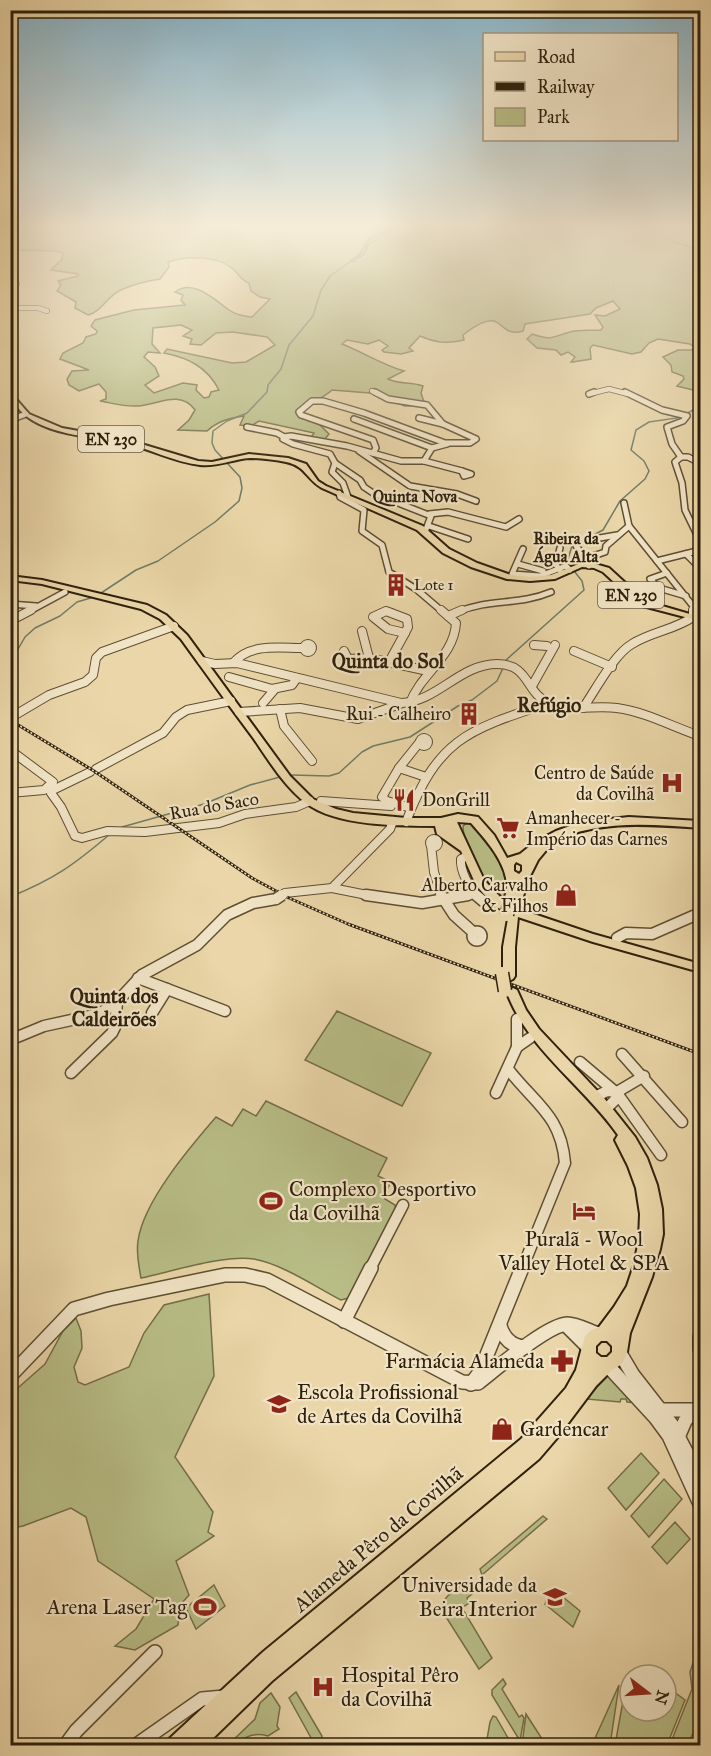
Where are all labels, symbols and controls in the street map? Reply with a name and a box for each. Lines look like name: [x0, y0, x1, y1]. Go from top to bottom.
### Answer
legend: [483, 33, 678, 141]
text: Road: [537, 46, 575, 68]
text: Railway: [537, 76, 595, 98]
text: Park: [537, 106, 570, 128]
road number: EN 230: [78, 426, 144, 452]
district label: Quinta Nova: [373, 487, 458, 507]
district label: Ribeira da Água Alta: [533, 529, 600, 567]
building icon: Lote 1: [383, 572, 409, 598]
place label: Lote 1: [414, 576, 454, 594]
road number: EN 230: [598, 582, 664, 608]
district label: Quinta do Sol: [332, 649, 445, 674]
district label: Refúgio: [517, 693, 581, 718]
building icon: Rui - Calheiro: [456, 701, 482, 727]
place label: Rui - Calheiro: [346, 703, 451, 725]
place label: Centro de Saúde da Covilhã: [534, 762, 654, 805]
hospital icon: Centro de Saúde da Covilhã: [659, 770, 685, 796]
street label: Rua do Saco: [168, 787, 260, 825]
restaurant icon: DonGrill: [391, 787, 417, 813]
place label: DonGrill: [422, 789, 490, 811]
place label: Amanhecer - Império das Carnes: [525, 807, 668, 850]
supermarket icon: Amanhecer - Império das Carnes: [495, 815, 521, 841]
place label: Alberto Carvalho & Filhos: [421, 874, 548, 917]
shop icon: Alberto Carvalho & Filhos: [553, 882, 579, 908]
district label: Quinta dos Caldeirões: [70, 984, 159, 1031]
place label: Complexo Desportivo da Covilhã: [289, 1176, 477, 1226]
sports icon: Complexo Desportivo da Covilhã: [258, 1188, 284, 1214]
hotel icon: Puralã - Wool Valley Hotel & SPA: [571, 1198, 597, 1224]
place label: Puralã - Wool Valley Hotel & SPA: [497, 1226, 670, 1276]
place label: Farmácia Alameda: [385, 1348, 544, 1374]
pharmacy icon: Farmácia Alameda: [549, 1348, 575, 1374]
place label: Escola Profissional de Artes da Covilhã: [297, 1379, 462, 1429]
school or university icon: Escola Profissional de Artes da Covilhã: [266, 1391, 292, 1417]
shop icon: Gardencar: [489, 1416, 515, 1442]
place label: Gardencar: [520, 1416, 608, 1442]
street label: Alameda Pêro da Covilhã: [287, 1460, 468, 1618]
place label: Universidade da Beira Interior: [402, 1572, 537, 1622]
school or university icon: Universidade da Beira Interior: [542, 1584, 568, 1610]
place label: Arena Laser Tag: [46, 1594, 187, 1620]
sports icon: Arena Laser Tag: [192, 1594, 218, 1620]
place label: Hospital Pêro da Covilhã: [341, 1662, 459, 1712]
north arrow: [618, 1663, 678, 1723]
hospital icon: Hospital Pêro da Covilhã: [310, 1674, 336, 1700]
text: N: [651, 1688, 673, 1707]

